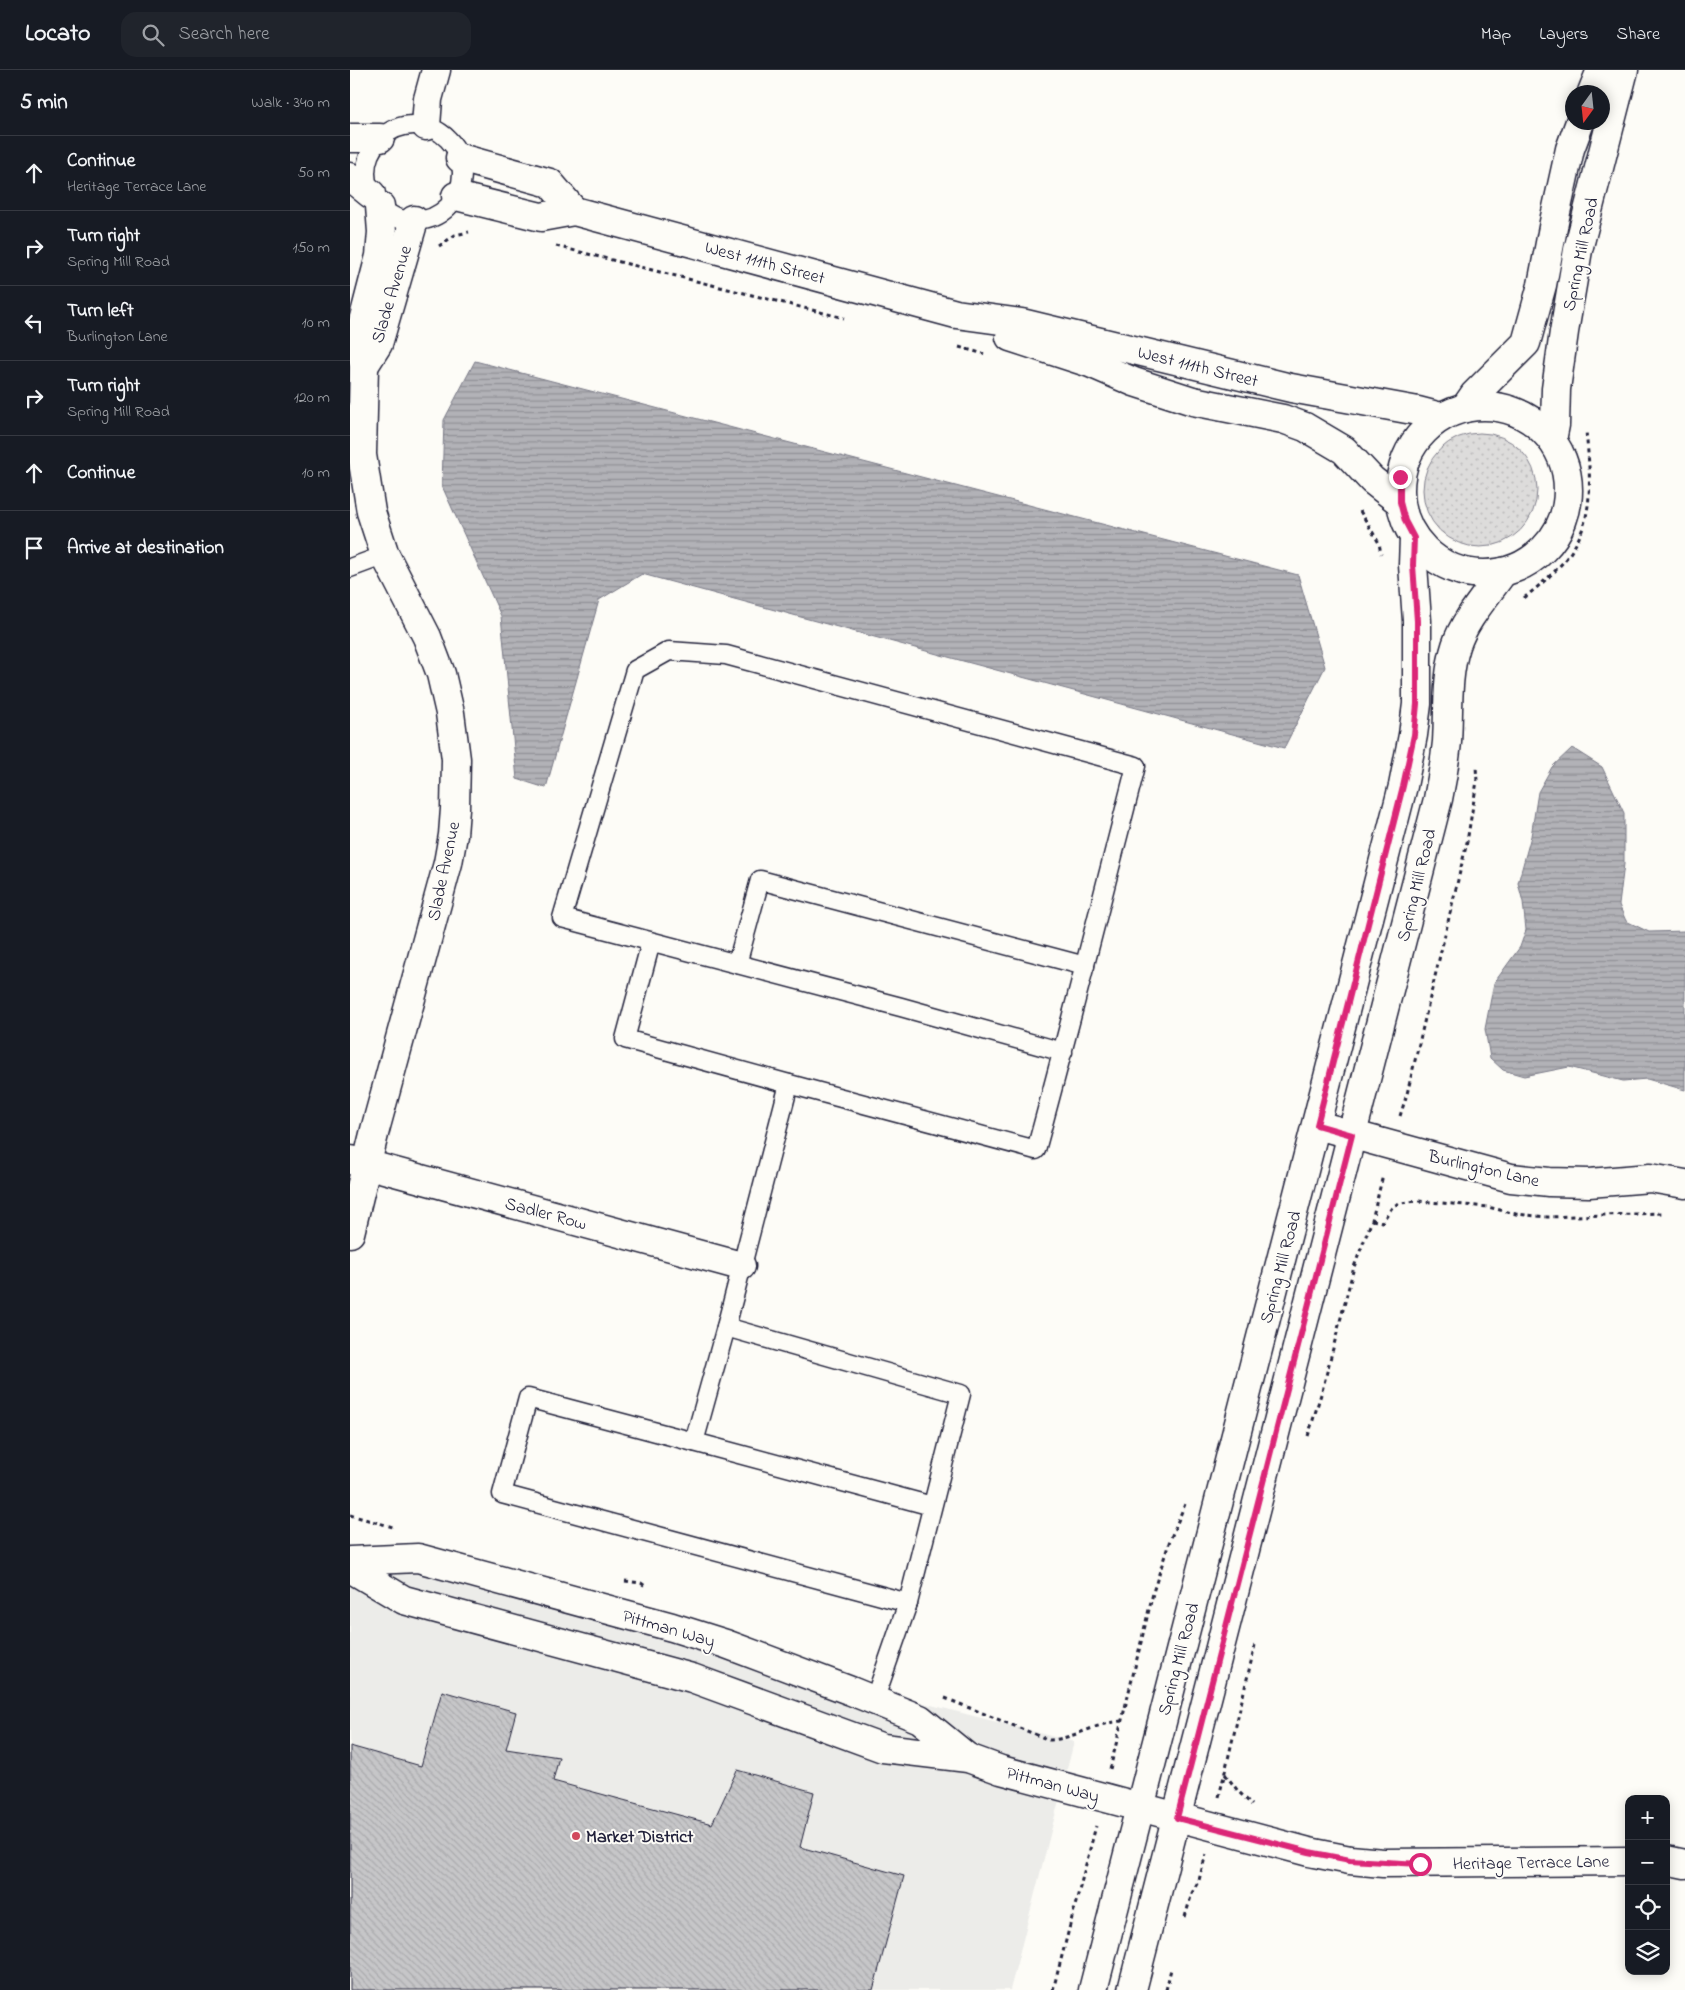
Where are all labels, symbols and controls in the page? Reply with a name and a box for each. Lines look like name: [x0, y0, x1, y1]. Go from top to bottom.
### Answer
search box: [121, 12, 471, 57]
text: Locato: [25, 17, 91, 52]
icon: search: [139, 21, 167, 49]
text: Search here: [179, 21, 270, 48]
text: Map: [1481, 22, 1511, 48]
text: Layers: [1539, 22, 1589, 48]
text: Share: [1617, 22, 1660, 48]
north arrow: [1565, 85, 1610, 130]
text: 5 min: [20, 88, 68, 118]
text: Walk · 340 m: [251, 91, 330, 115]
text: Continue: [67, 148, 135, 175]
icon: ahead: [20, 159, 48, 187]
text: 50 m: [298, 161, 330, 185]
text: Heritage Terrace Lane: [67, 175, 206, 199]
street label: Spring Mill Road: [1557, 195, 1608, 314]
text: Turn right: [67, 223, 140, 250]
icon: right: [20, 234, 48, 262]
street label: West 111th Street: [702, 235, 827, 292]
text: 150 m: [292, 236, 330, 260]
street label: Slade Avenue: [366, 242, 420, 347]
text: Spring Mill Road: [67, 250, 170, 274]
text: Turn left: [67, 298, 134, 325]
icon: left: [20, 309, 48, 337]
text: 10 m: [302, 311, 330, 335]
text: Burlington Lane: [67, 325, 168, 349]
street label: West 111th Street: [1135, 340, 1261, 395]
text: Turn right: [67, 373, 140, 400]
icon: right: [20, 384, 48, 412]
text: 120 m: [294, 386, 330, 410]
text: Spring Mill Road: [67, 400, 170, 424]
icon: ahead: [20, 459, 48, 487]
text: Continue: [67, 460, 135, 487]
text: 10 m: [302, 461, 330, 485]
route end: [1389, 466, 1412, 489]
icon: arrive: [20, 534, 48, 562]
text: Arrive at destination: [67, 535, 224, 562]
street label: Slade Avenue: [422, 819, 468, 923]
street label: Spring Mill Road: [1391, 826, 1445, 945]
street label: Burlington Lane: [1424, 1144, 1543, 1197]
street label: Sadler Row: [502, 1192, 589, 1238]
street label: Spring Mill Road: [1254, 1208, 1310, 1327]
street label: Spring Mill Road: [1152, 1600, 1208, 1719]
street label: Pittman Way: [619, 1604, 718, 1656]
street label: Pittman Way: [1003, 1761, 1102, 1811]
map controls: [1625, 1795, 1670, 1975]
button: +: [1625, 1795, 1670, 1840]
place label: Market District: [586, 1825, 694, 1851]
marker: Market District: [570, 1830, 582, 1842]
button: −: [1625, 1840, 1670, 1885]
street label: Heritage Terrace Lane: [1452, 1850, 1611, 1879]
route start: [1409, 1853, 1432, 1876]
button: locate: [1625, 1885, 1670, 1930]
button: layers: [1625, 1930, 1670, 1975]

